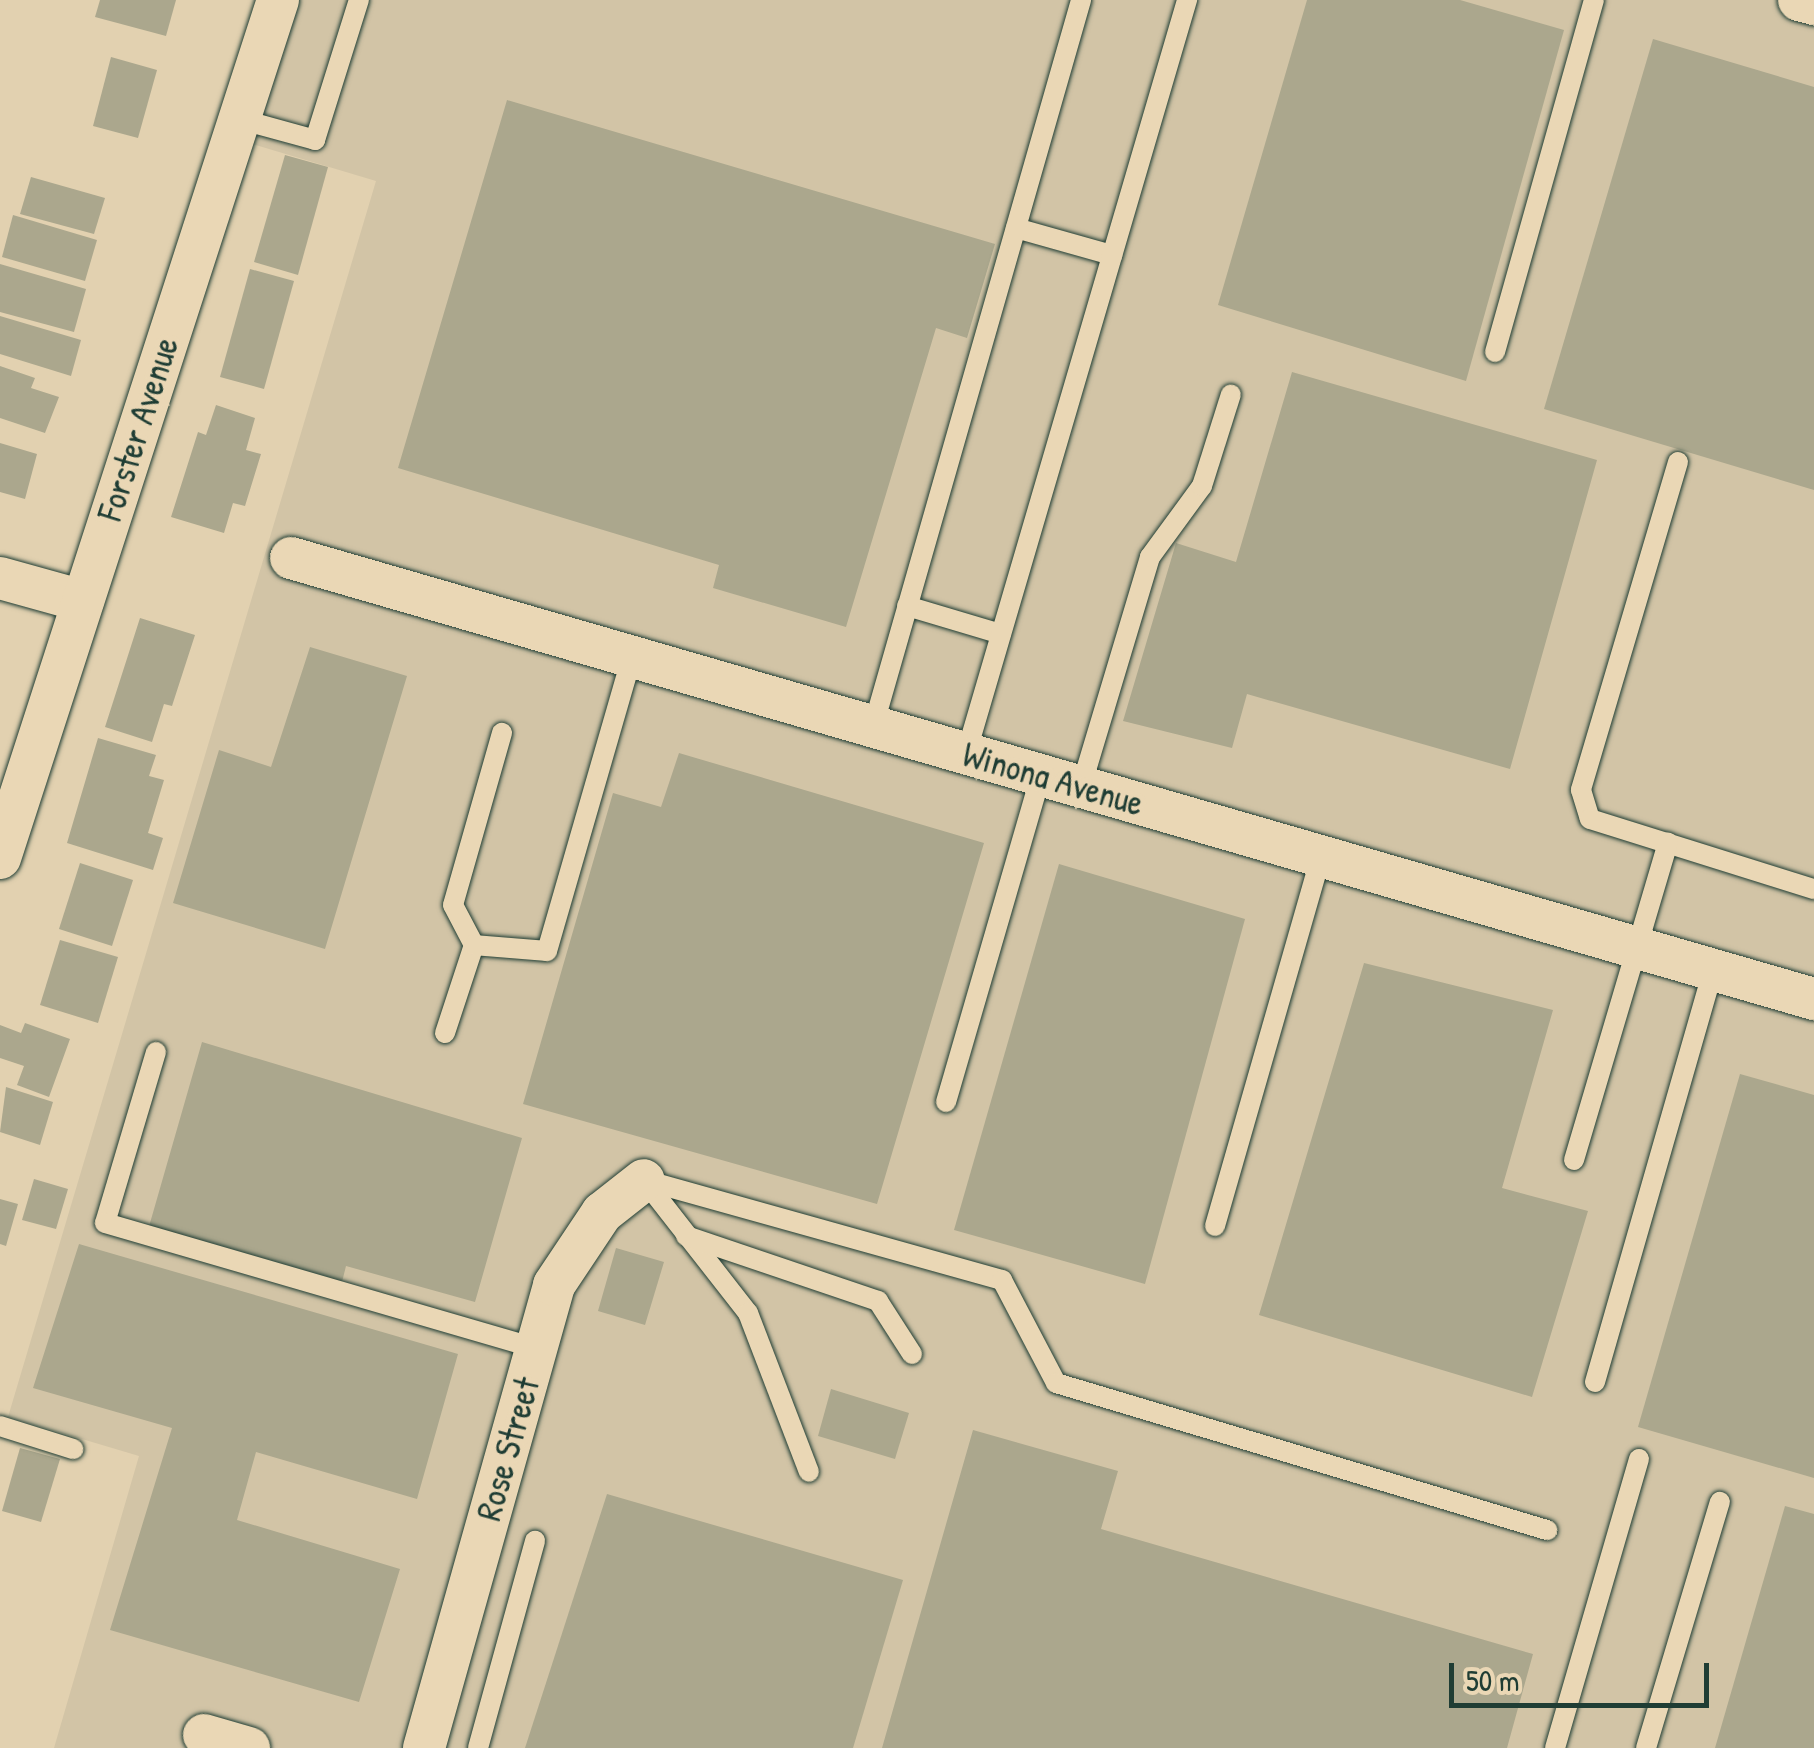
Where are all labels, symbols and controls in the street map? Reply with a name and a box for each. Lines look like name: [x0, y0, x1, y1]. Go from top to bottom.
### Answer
street label: Forster Avenue: [89, 332, 187, 526]
street label: Winona Avenue: [958, 733, 1148, 825]
street label: Rose Street: [468, 1373, 548, 1525]
scale bar: [1454, 1643, 1714, 1705]
text: 50 m: [1466, 1660, 1519, 1700]

